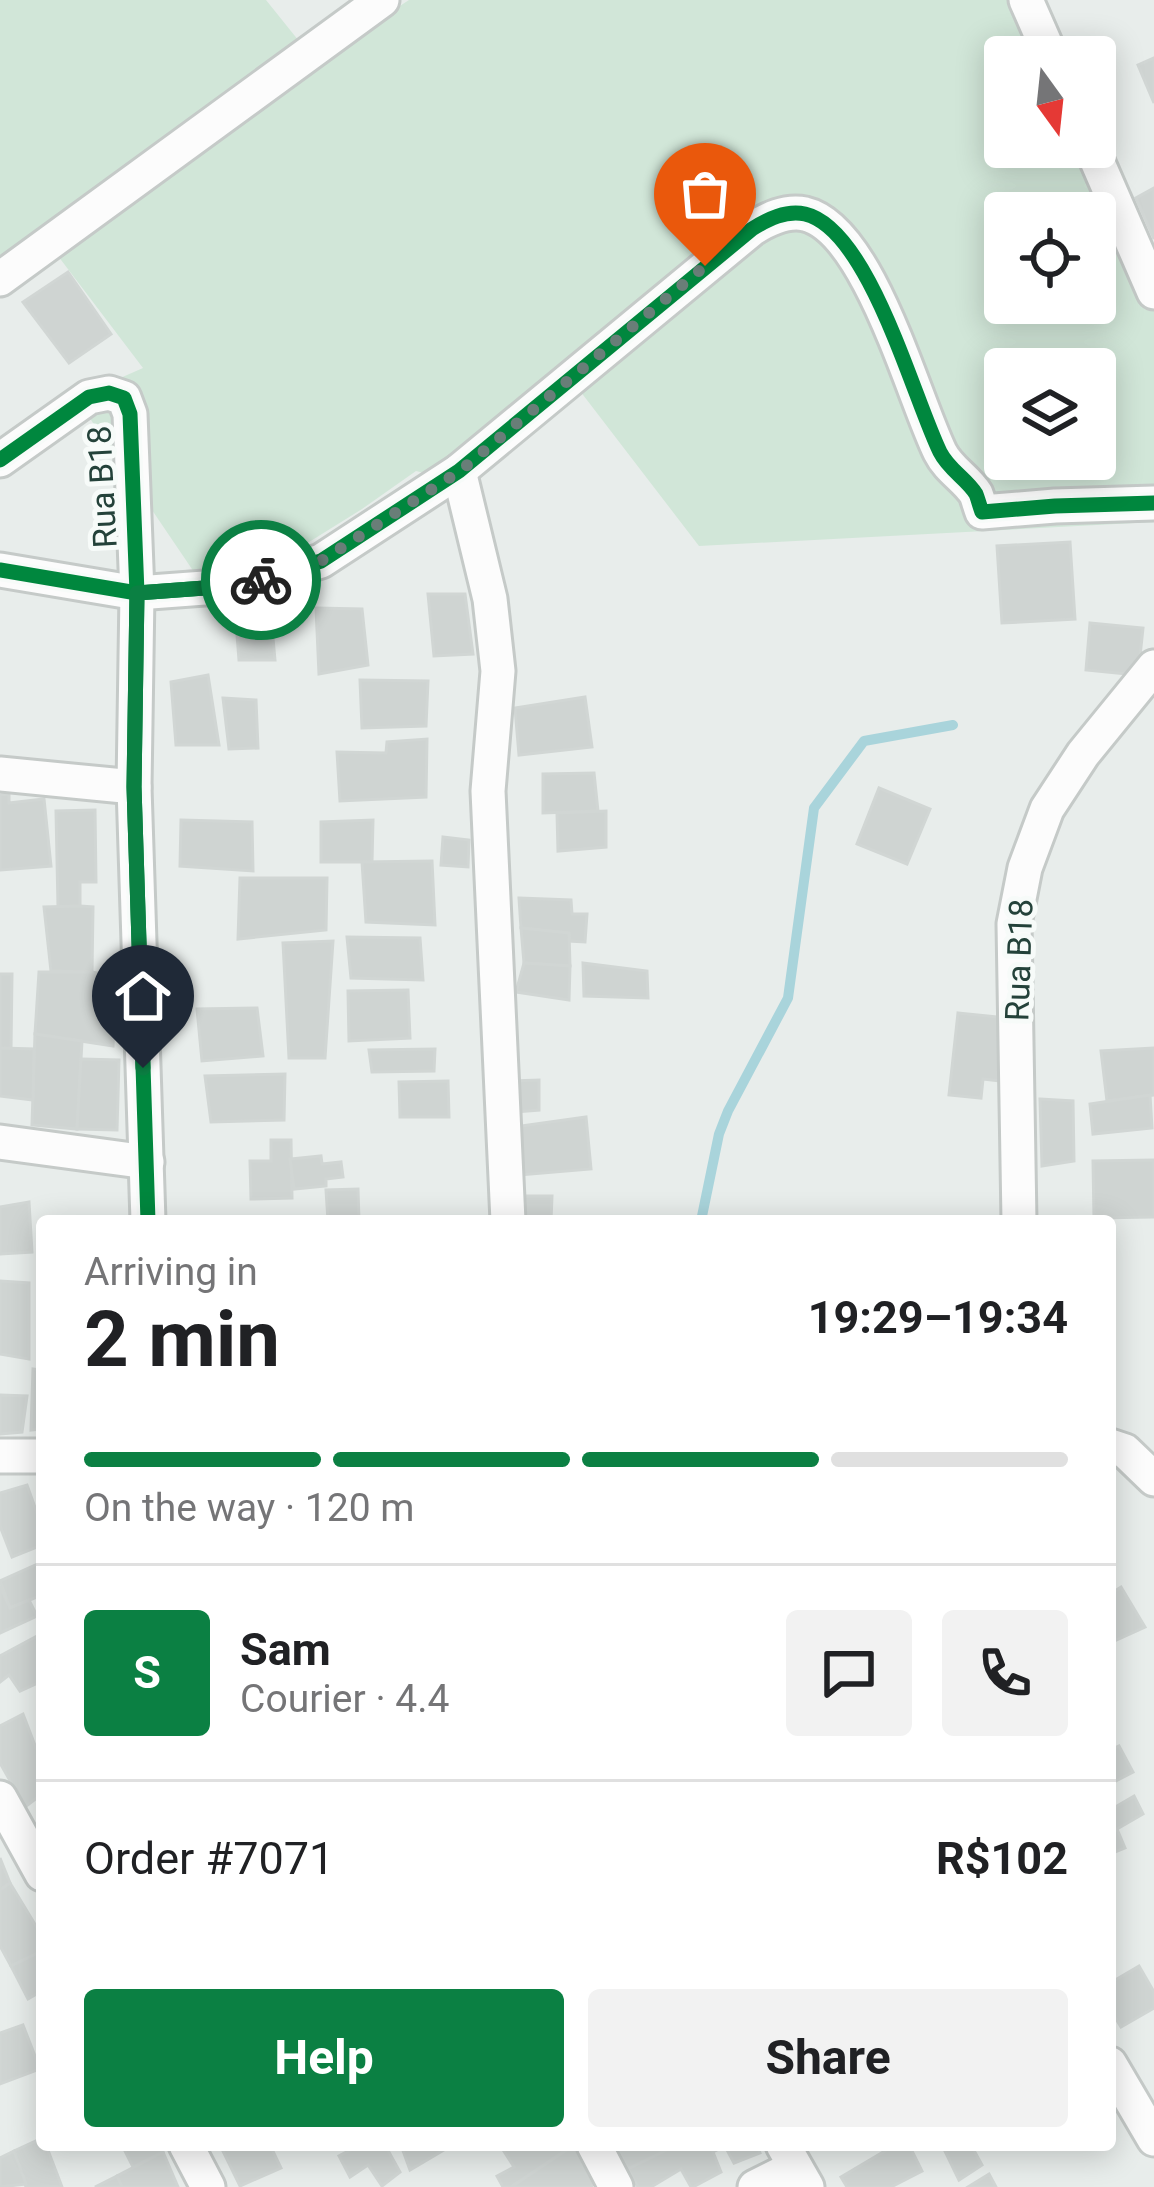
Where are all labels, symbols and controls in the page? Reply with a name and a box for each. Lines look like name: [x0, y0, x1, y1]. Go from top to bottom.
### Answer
north arrow: [984, 36, 1116, 168]
map controls: [984, 36, 1116, 480]
pin: [654, 143, 756, 266]
icon: bag: [672, 161, 738, 227]
button: locate: [984, 192, 1116, 324]
button: layers: [984, 348, 1116, 480]
street label: Rua B18: [79, 425, 125, 549]
courier: [201, 520, 321, 640]
icon: bike: [228, 547, 294, 613]
street label: Rua B18: [997, 898, 1041, 1022]
pin: [92, 945, 194, 1068]
icon: home: [110, 963, 176, 1029]
text: Arriving in: [84, 1249, 258, 1295]
text: 19:29–19:34: [808, 1291, 1068, 1344]
text: 2 min: [84, 1294, 280, 1385]
text: On the way · 120 m: [84, 1485, 415, 1531]
button: chat: [786, 1610, 912, 1736]
button: phone: [942, 1610, 1068, 1736]
text: Sam: [240, 1623, 331, 1676]
text: S: [133, 1646, 161, 1699]
text: Courier · 4.4: [240, 1676, 449, 1722]
text: Order #7071: [84, 1832, 334, 1885]
text: R$102: [936, 1832, 1068, 1885]
button: Help: [84, 1989, 564, 2127]
button: Share: [588, 1989, 1068, 2127]

